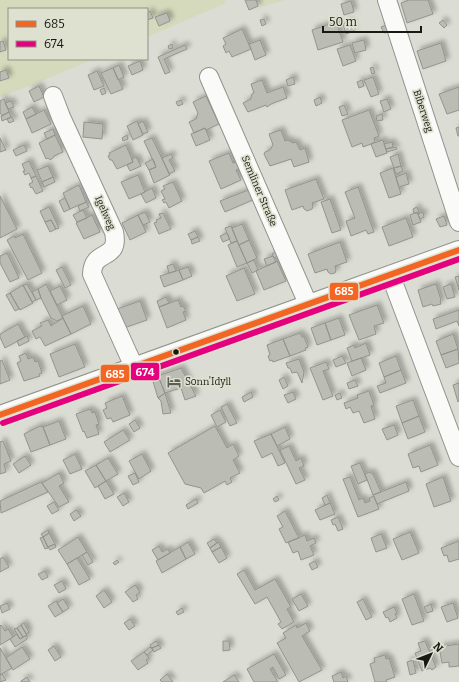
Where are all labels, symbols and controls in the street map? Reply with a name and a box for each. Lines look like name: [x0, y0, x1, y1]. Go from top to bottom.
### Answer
legend: [8, 8, 148, 60]
scale bar: [323, 8, 421, 34]
text: 50 m: [329, 15, 358, 29]
text: 685: [44, 17, 65, 31]
text: 674: [44, 37, 64, 51]
street label: Biberweg: [411, 88, 436, 134]
street label: Semliner Straße: [239, 154, 279, 228]
street label: Igelweg: [92, 194, 118, 232]
line badge: 685: [329, 282, 359, 301]
text: 685: [334, 285, 354, 298]
unlabelled marker: [171, 347, 181, 357]
line badge: 674: [130, 362, 160, 381]
line badge: 685: [100, 364, 130, 383]
text: 674: [136, 366, 155, 379]
text: 685: [105, 368, 125, 381]
hotel icon: Sonn'Idyll: [166, 374, 182, 390]
place label: Sonn'Idyll: [185, 376, 231, 388]
north arrow: [411, 634, 451, 674]
text: N: [430, 640, 446, 655]

